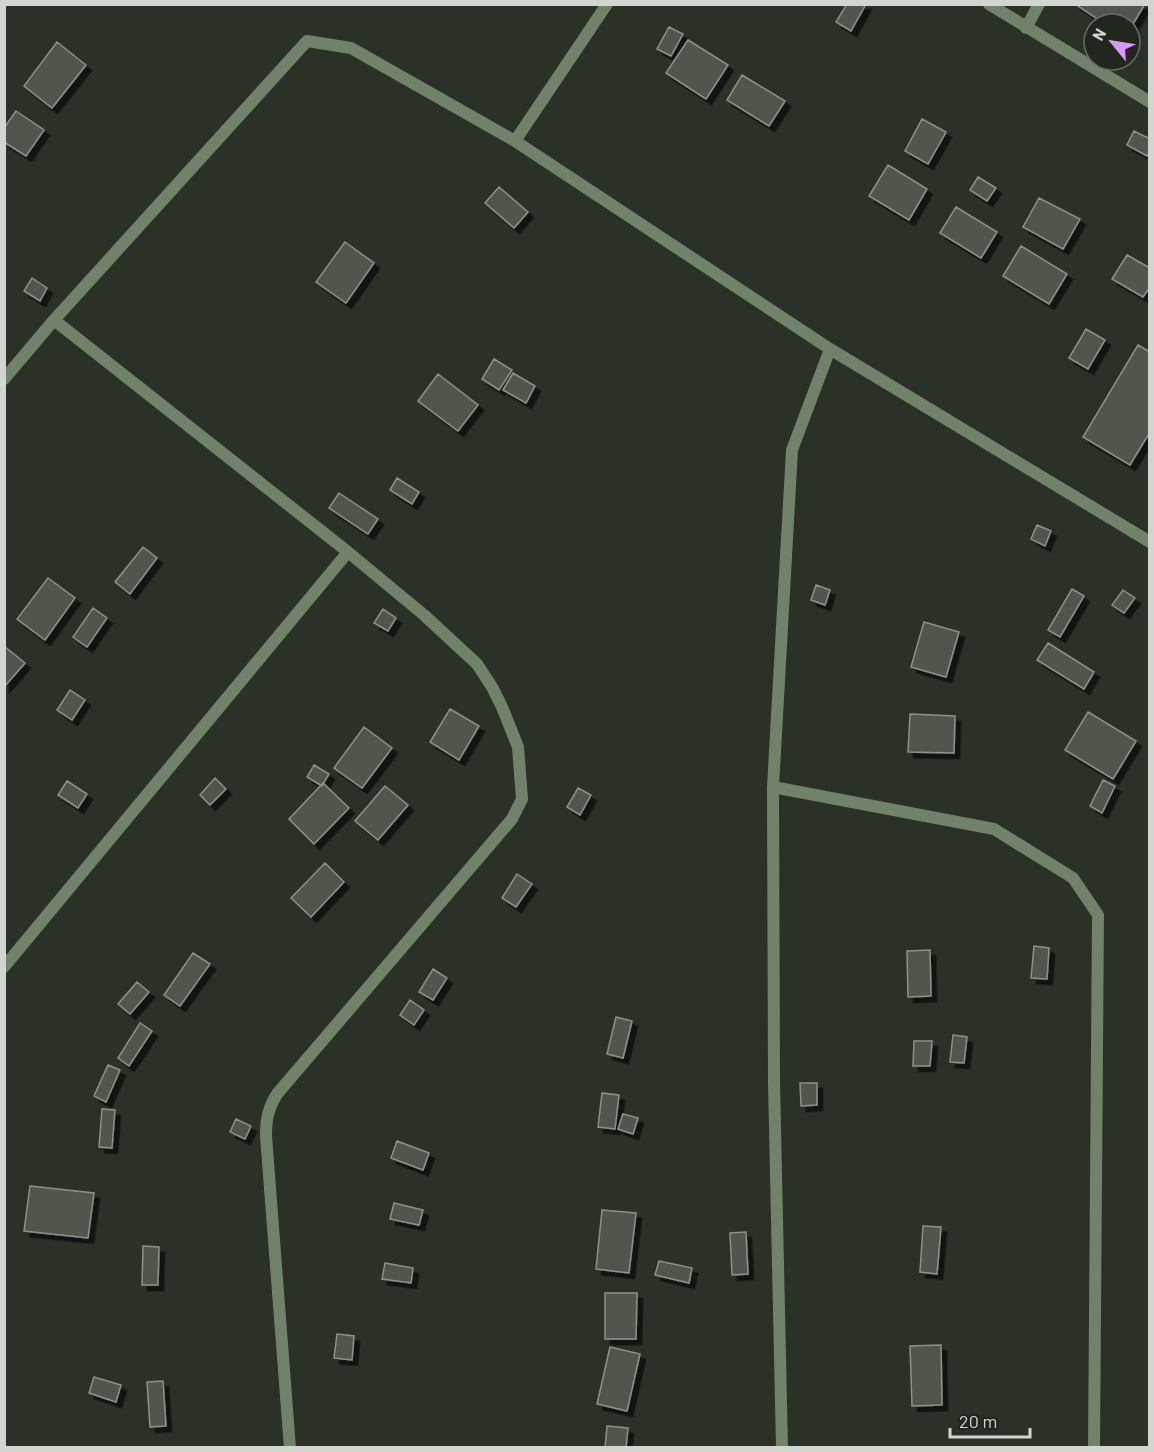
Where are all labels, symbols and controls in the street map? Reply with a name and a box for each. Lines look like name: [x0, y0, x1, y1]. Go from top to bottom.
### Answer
north arrow: [1082, 12, 1142, 72]
text: N: [1088, 25, 1109, 44]
scale bar: [950, 1401, 1030, 1439]
text: 20 m: [959, 1410, 997, 1432]

